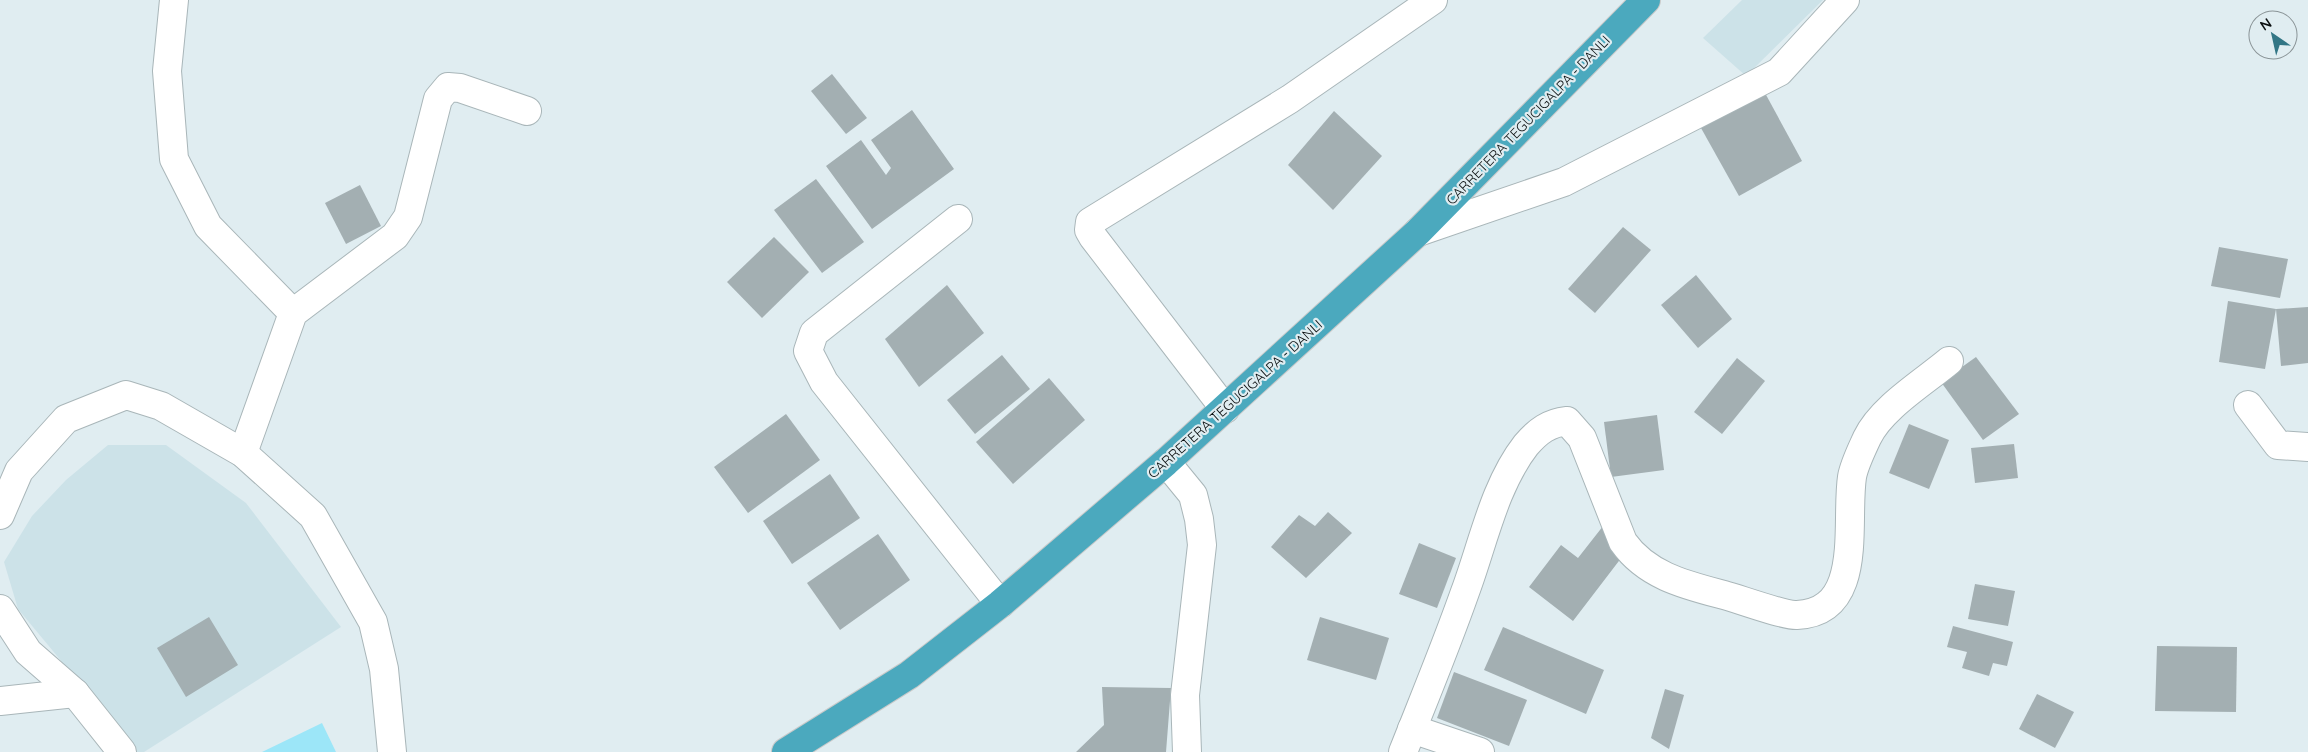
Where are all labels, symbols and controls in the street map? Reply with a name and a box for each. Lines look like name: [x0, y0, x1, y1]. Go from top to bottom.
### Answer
north arrow: [2248, 10, 2298, 60]
text: N: [2256, 14, 2275, 35]
street label: CARRETERA TEGUCIGALPA - DANLI: [1442, 31, 1614, 209]
street label: CARRETERA TEGUCIGALPA - DANLI: [1144, 316, 1326, 482]

